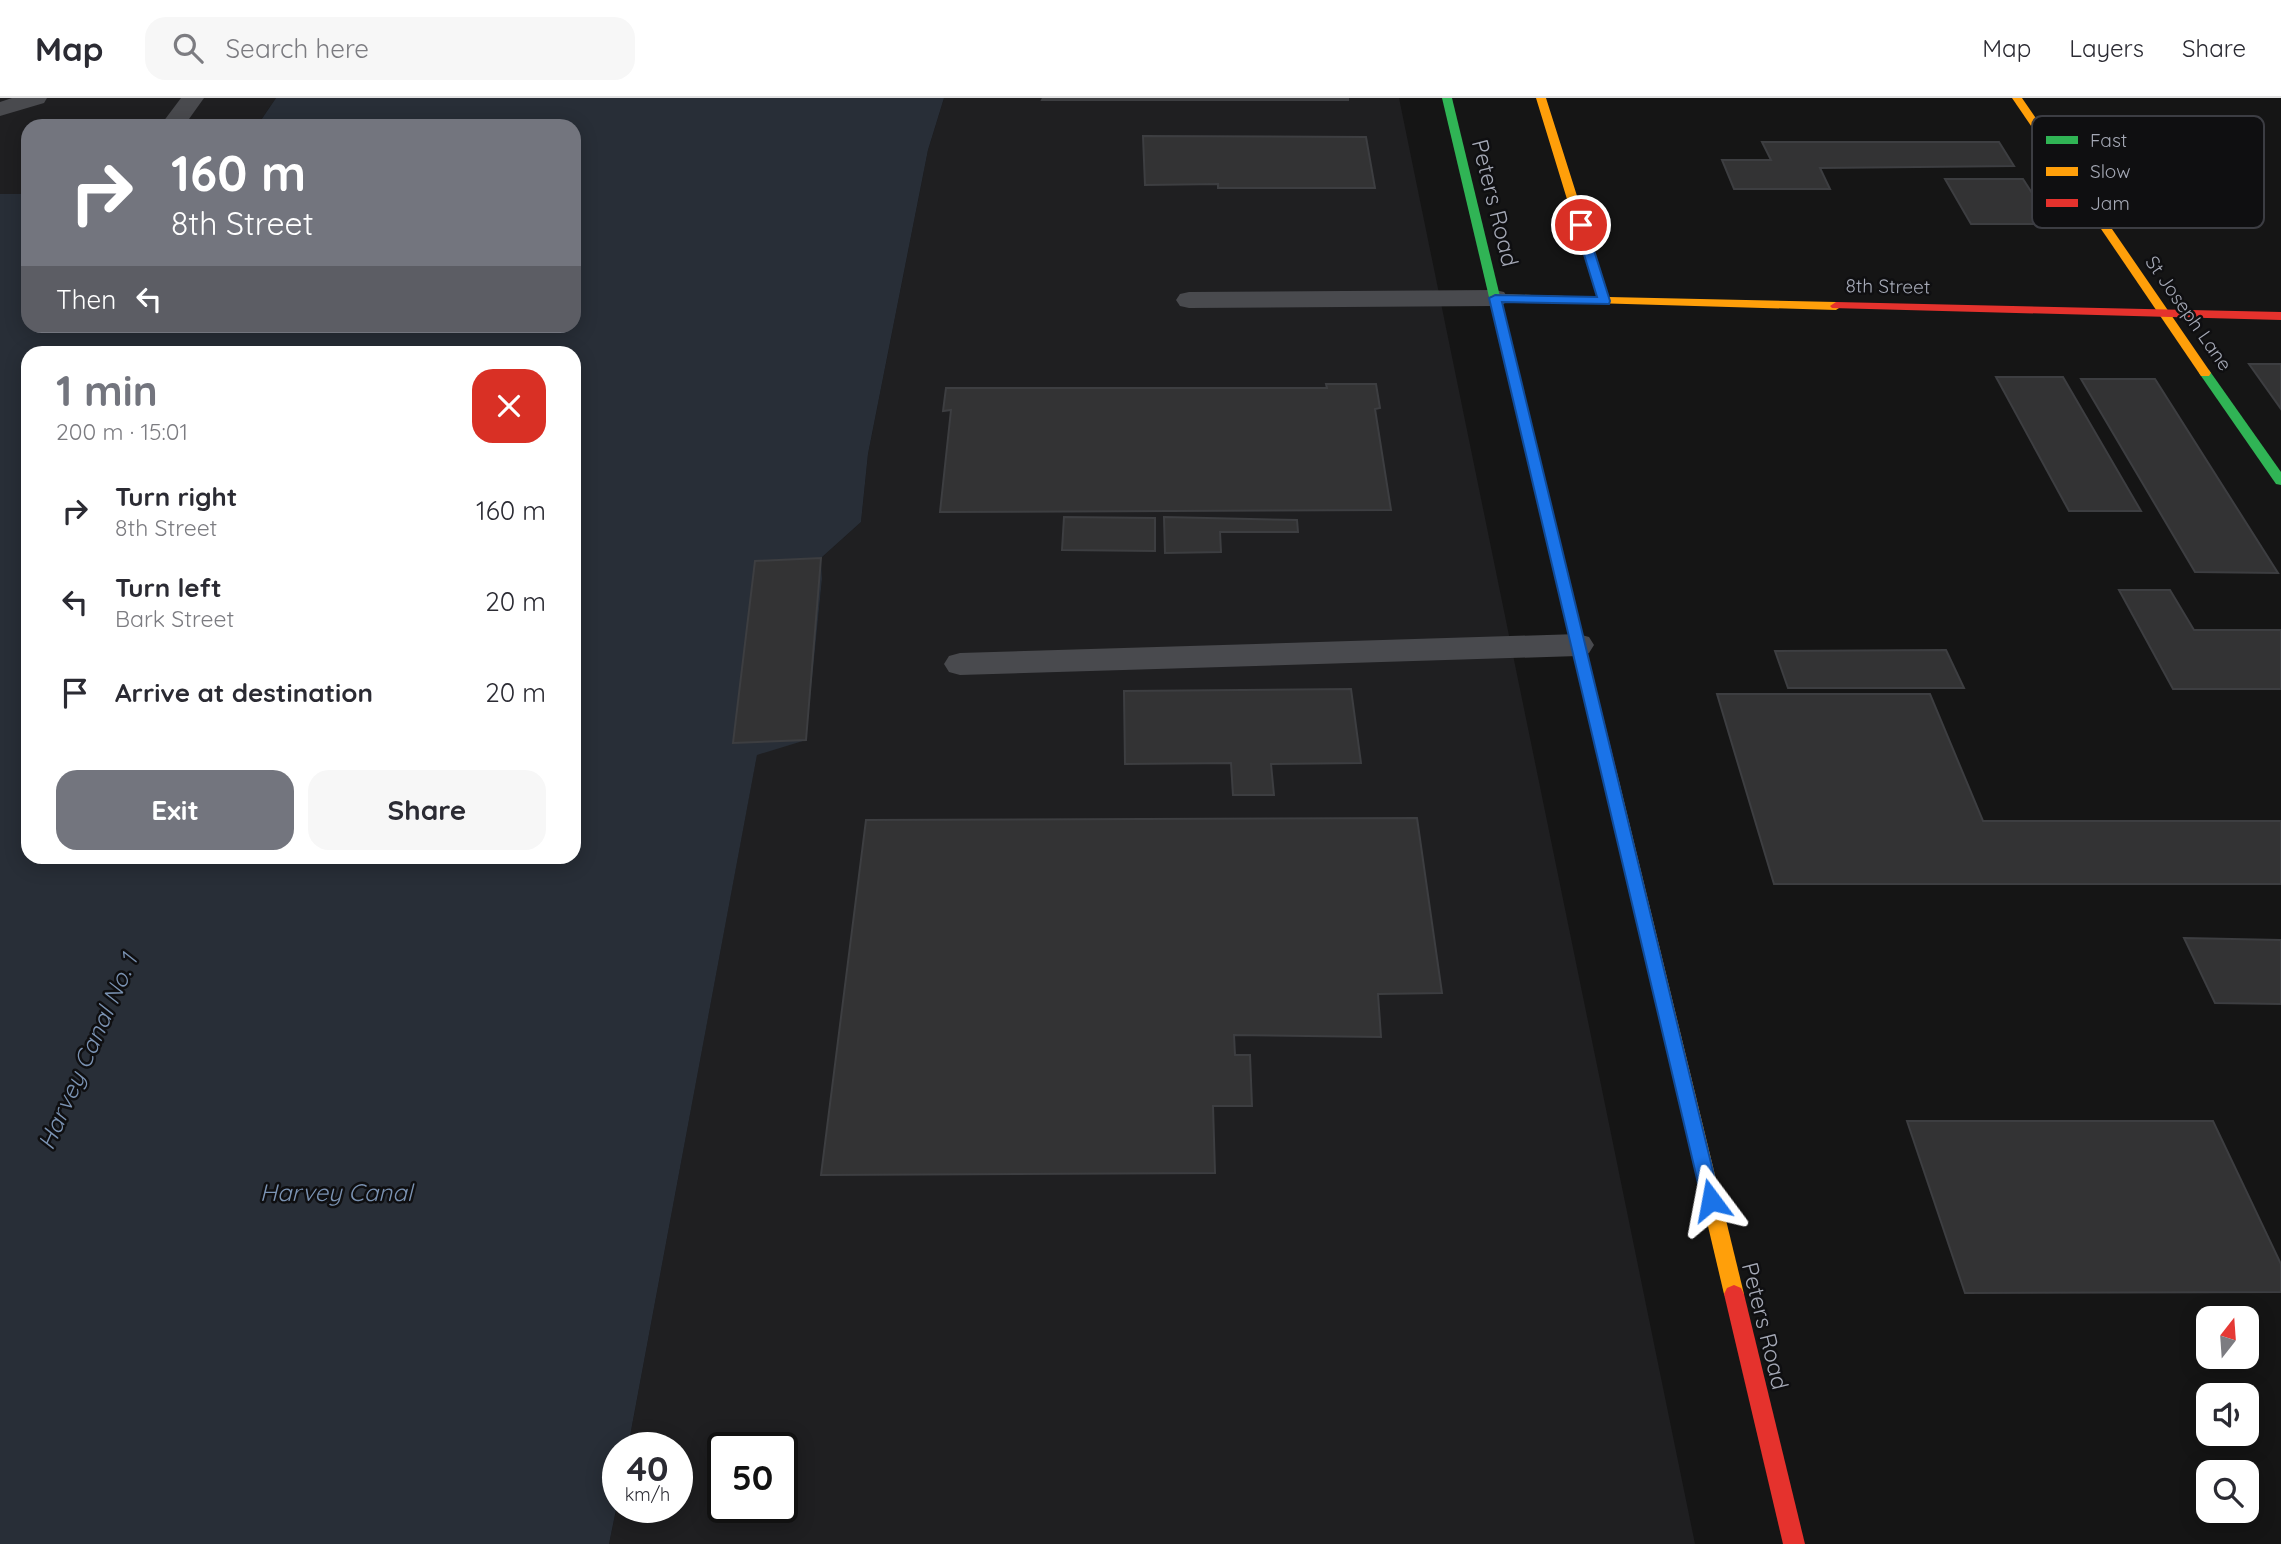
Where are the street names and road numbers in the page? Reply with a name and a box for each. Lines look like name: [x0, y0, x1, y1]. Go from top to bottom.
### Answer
street label: Peters Road: [1466, 136, 1525, 270]
street label: St Joseph Lane: [2140, 251, 2238, 375]
street label: 8th Street: [1845, 273, 1931, 299]
street label: Peters Road: [1736, 1259, 1795, 1393]

